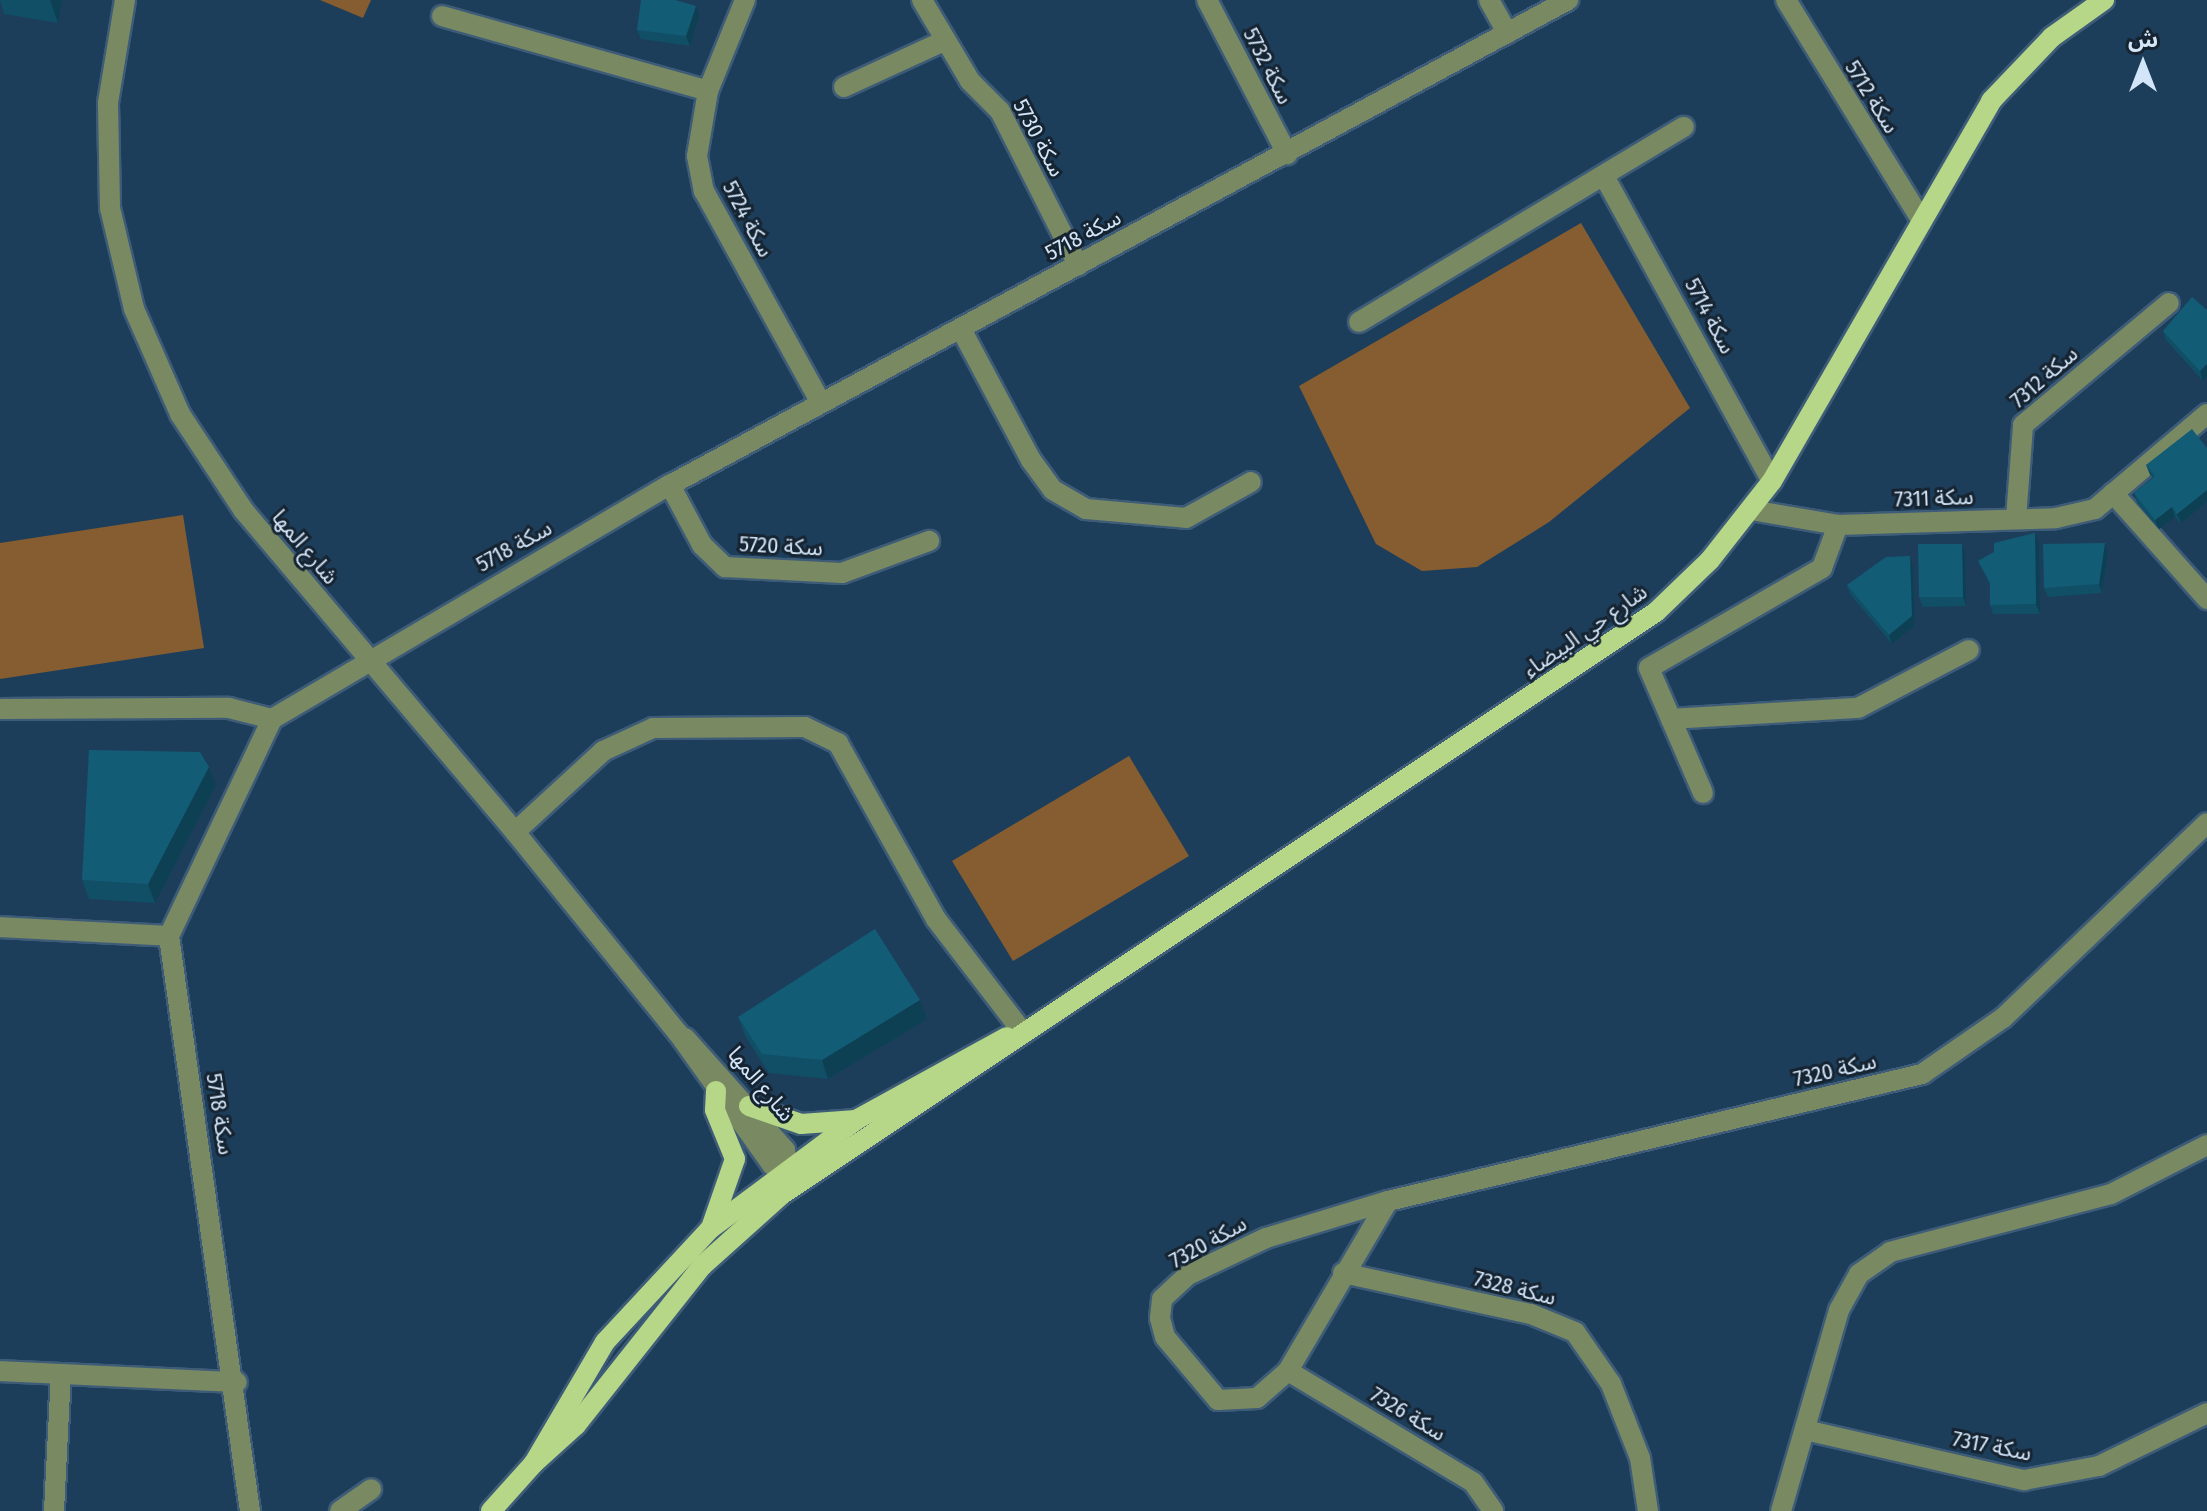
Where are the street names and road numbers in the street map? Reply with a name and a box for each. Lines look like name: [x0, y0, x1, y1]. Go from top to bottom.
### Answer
street label: سكة 5732: [1238, 23, 1298, 109]
street label: سكة 5712: [1839, 56, 1905, 138]
street label: سكة 5730: [1008, 95, 1070, 181]
street label: سكة 5724: [717, 176, 779, 262]
street label: سكة 5718: [1041, 204, 1125, 266]
street label: سكة 5714: [1679, 274, 1741, 358]
street label: سكة 7312: [2005, 341, 2083, 413]
street label: سكة 7311: [1894, 483, 1974, 513]
street label: شارع المها: [266, 504, 344, 590]
street label: سكة 5718: [472, 515, 556, 577]
street label: سكة 5720: [738, 531, 824, 561]
street label: شارع حي البيضاء: [1518, 578, 1652, 684]
street label: شارع المها: [722, 1041, 800, 1127]
street label: سكة 7320: [1791, 1048, 1879, 1092]
street label: سكة 5718: [201, 1071, 239, 1157]
street label: سكة 7320: [1165, 1210, 1251, 1274]
street label: سكة 7328: [1471, 1265, 1559, 1311]
street label: سكة 7326: [1365, 1381, 1451, 1447]
street label: سكة 7317: [1950, 1425, 2034, 1467]

